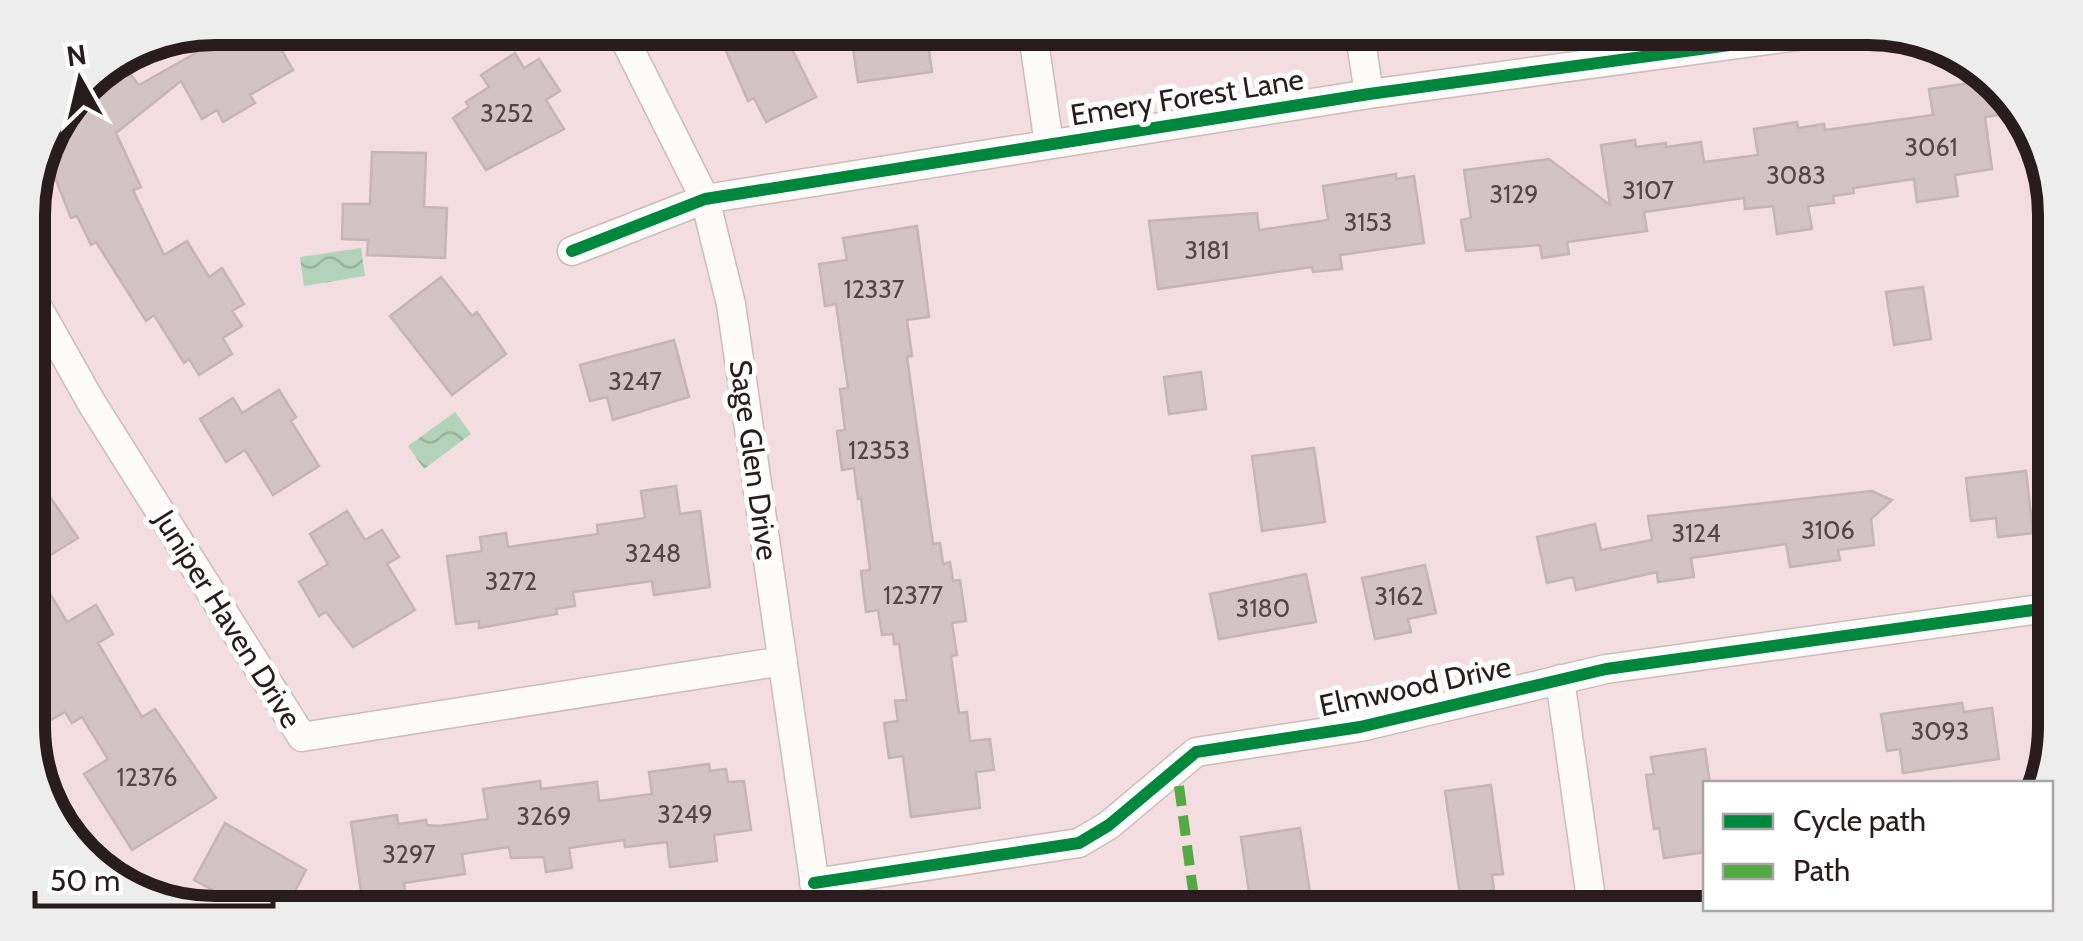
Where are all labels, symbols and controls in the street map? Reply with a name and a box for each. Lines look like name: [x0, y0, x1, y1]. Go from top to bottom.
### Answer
north arrow: [30, 30, 130, 130]
text: N: [64, 37, 89, 73]
street label: Emery Forest Lane: [1068, 60, 1306, 134]
house number: 3252: [480, 98, 534, 128]
house number: 3061: [1904, 132, 1958, 162]
house number: 3083: [1766, 160, 1826, 190]
house number: 3107: [1622, 175, 1674, 205]
house number: 3129: [1490, 179, 1538, 209]
house number: 3153: [1344, 207, 1392, 237]
house number: 3181: [1185, 235, 1229, 265]
house number: 12337: [844, 274, 905, 304]
street label: Sage Glen Drive: [722, 357, 786, 563]
house number: 3247: [608, 366, 662, 396]
house number: 12353: [848, 435, 910, 465]
street label: Juniper Haven Drive: [146, 502, 310, 735]
house number: 3106: [1801, 515, 1855, 545]
house number: 3124: [1671, 518, 1721, 548]
house number: 3248: [625, 538, 681, 568]
house number: 3272: [485, 566, 537, 596]
house number: 12377: [883, 580, 943, 610]
house number: 3162: [1375, 581, 1423, 611]
house number: 3180: [1236, 593, 1290, 623]
street label: Elmwood Drive: [1316, 648, 1514, 724]
house number: 3093: [1911, 716, 1969, 746]
house number: 12376: [117, 762, 177, 792]
legend: [1703, 781, 2053, 911]
house number: 3249: [657, 799, 713, 829]
house number: 3269: [516, 801, 572, 831]
text: Cycle path: [1793, 802, 1926, 839]
house number: 3297: [382, 839, 436, 869]
scale bar: [35, 846, 272, 908]
text: Path: [1793, 852, 1850, 889]
text: 50 m: [50, 862, 120, 899]

